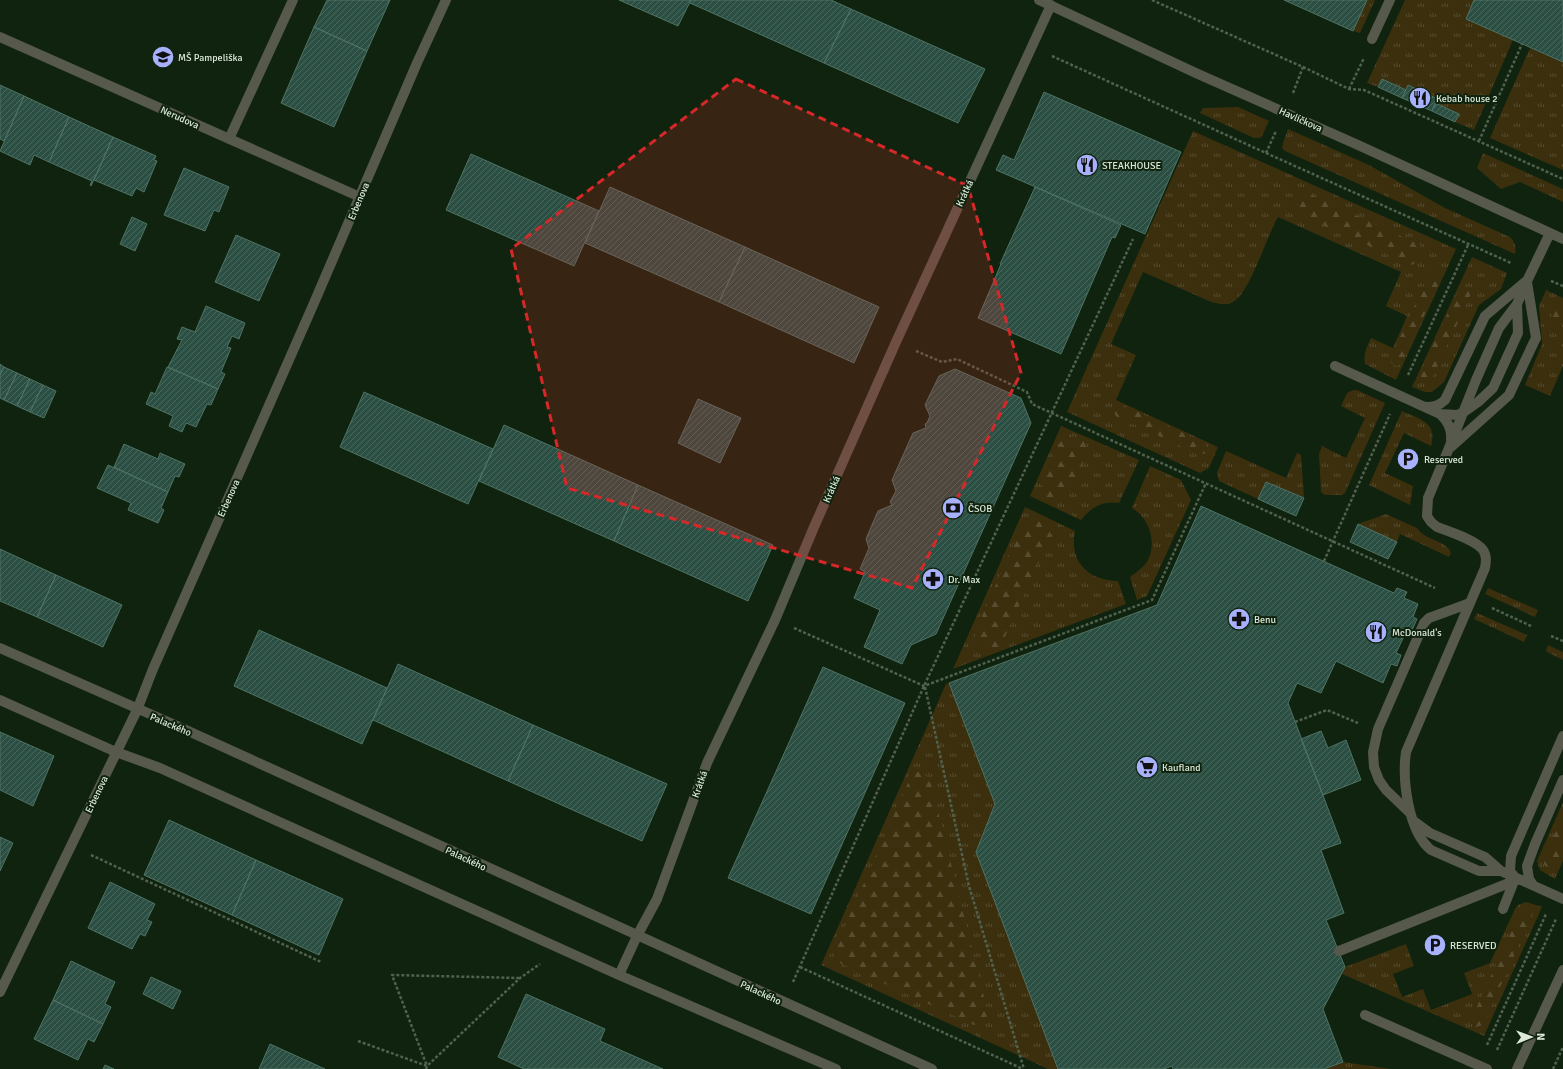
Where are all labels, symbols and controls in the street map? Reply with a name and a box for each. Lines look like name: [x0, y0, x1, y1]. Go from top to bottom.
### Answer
school or university icon: MŠ Pampeliška: [150, 44, 176, 70]
place label: MŠ Pampeliška: [178, 51, 243, 64]
restaurant icon: Kebab house 2: [1407, 85, 1433, 111]
place label: Kebab house 2: [1436, 93, 1498, 105]
street label: Nerudova: [158, 104, 201, 132]
street label: Havlíčkova: [1277, 105, 1324, 135]
restaurant icon: STEAKHOUSE: [1074, 152, 1100, 178]
place label: STEAKHOUSE: [1102, 160, 1162, 172]
street label: Krátká: [954, 178, 976, 209]
street label: Erbenova: [346, 181, 372, 222]
parking icon: Reserved: [1395, 446, 1421, 472]
place label: Reserved: [1424, 454, 1463, 466]
street label: Krátká: [821, 474, 843, 505]
street label: Erbenova: [215, 478, 242, 519]
bank icon: ČSOB: [940, 495, 966, 521]
place label: ČSOB: [968, 502, 992, 515]
pharmacy icon: Dr. Max: [920, 566, 946, 592]
place label: Dr. Max: [948, 574, 980, 586]
pharmacy icon: Benu: [1226, 606, 1252, 632]
place label: Benu: [1254, 614, 1276, 626]
restaurant icon: McDonald's: [1363, 619, 1389, 645]
place label: McDonald's: [1392, 627, 1442, 639]
street label: Palackého: [148, 711, 193, 739]
supermarket icon: Kaufland: [1134, 754, 1160, 780]
place label: Kaufland: [1162, 762, 1201, 774]
street label: Krátká: [689, 769, 710, 800]
street label: Erbenova: [83, 774, 111, 815]
street label: Palackého: [443, 844, 488, 874]
parking icon: RESERVED: [1422, 932, 1448, 958]
place label: RESERVED: [1450, 940, 1497, 952]
street label: Palackého: [738, 978, 783, 1008]
north arrow: [1511, 1017, 1551, 1057]
text: N: [1534, 1033, 1547, 1041]

